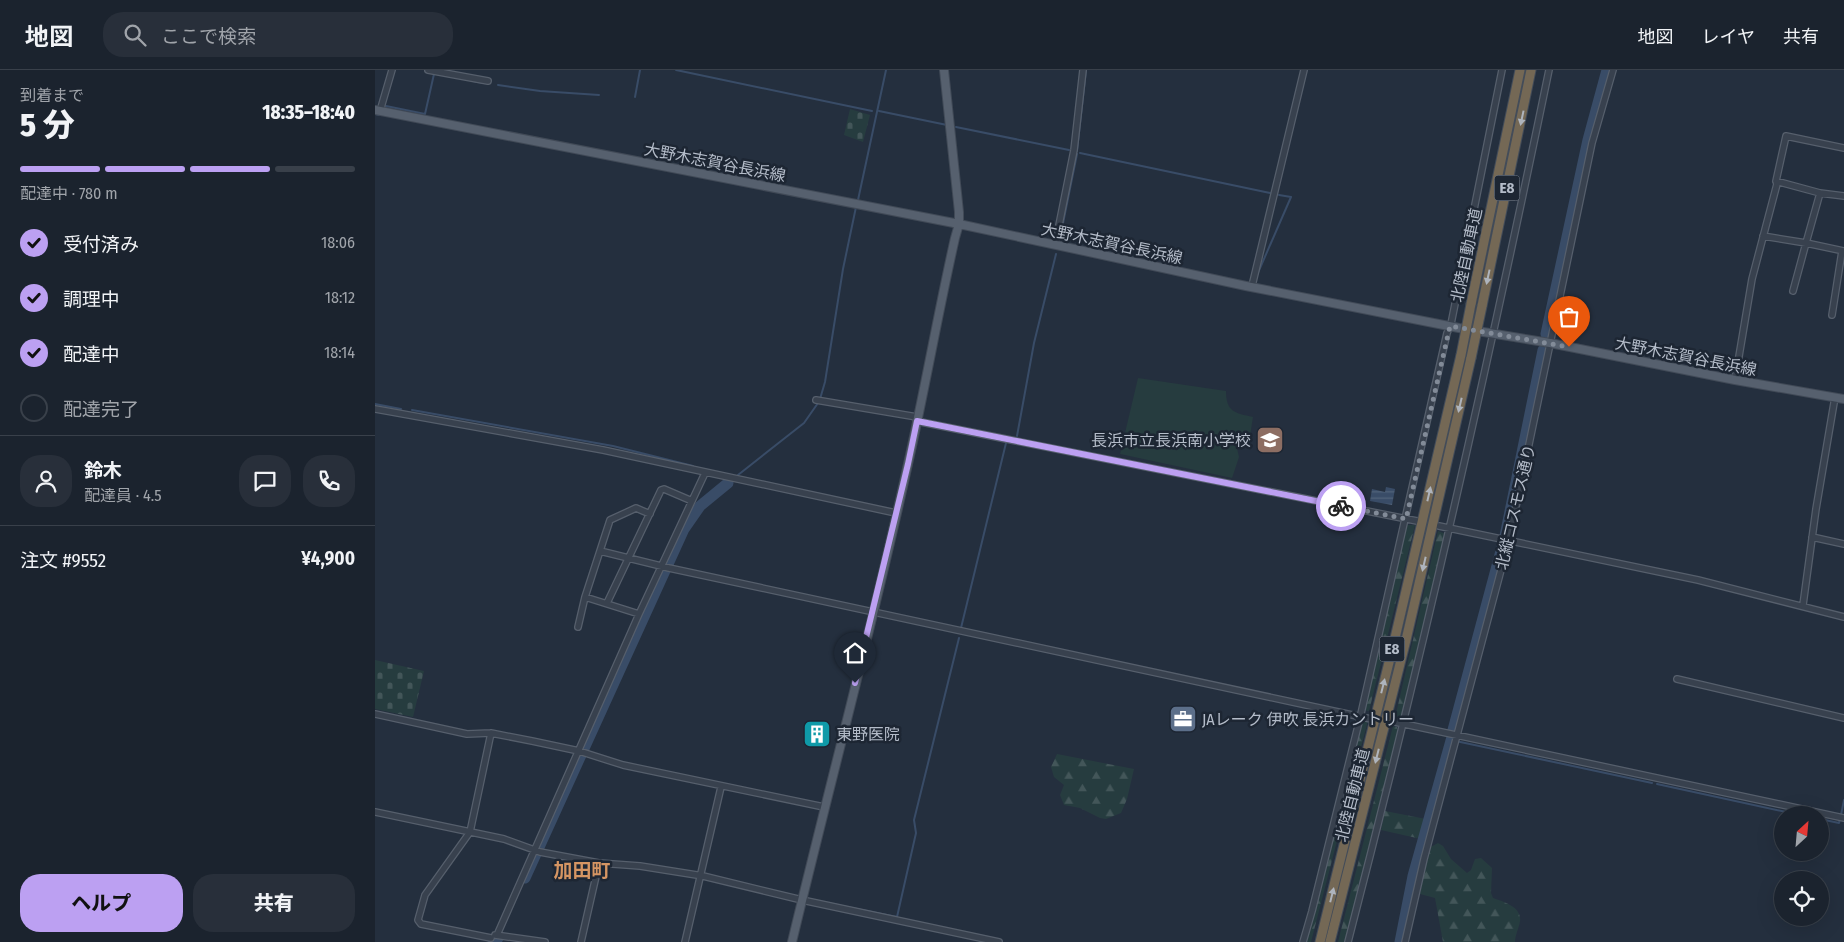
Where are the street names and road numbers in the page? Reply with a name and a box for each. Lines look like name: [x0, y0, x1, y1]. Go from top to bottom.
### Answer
street label: 大野木志賀谷長浜線: [642, 139, 787, 186]
road number: E8: [1495, 176, 1519, 200]
street label: 北陸自動車道: [1447, 206, 1486, 304]
street label: 大野木志賀谷長浜線: [1039, 219, 1184, 268]
street label: 大野木志賀谷長浜線: [1613, 333, 1758, 380]
street label: 北縦コスモス通り: [1492, 443, 1539, 572]
road number: E8: [1379, 636, 1405, 662]
street label: 北陸自動車道: [1332, 746, 1373, 844]

